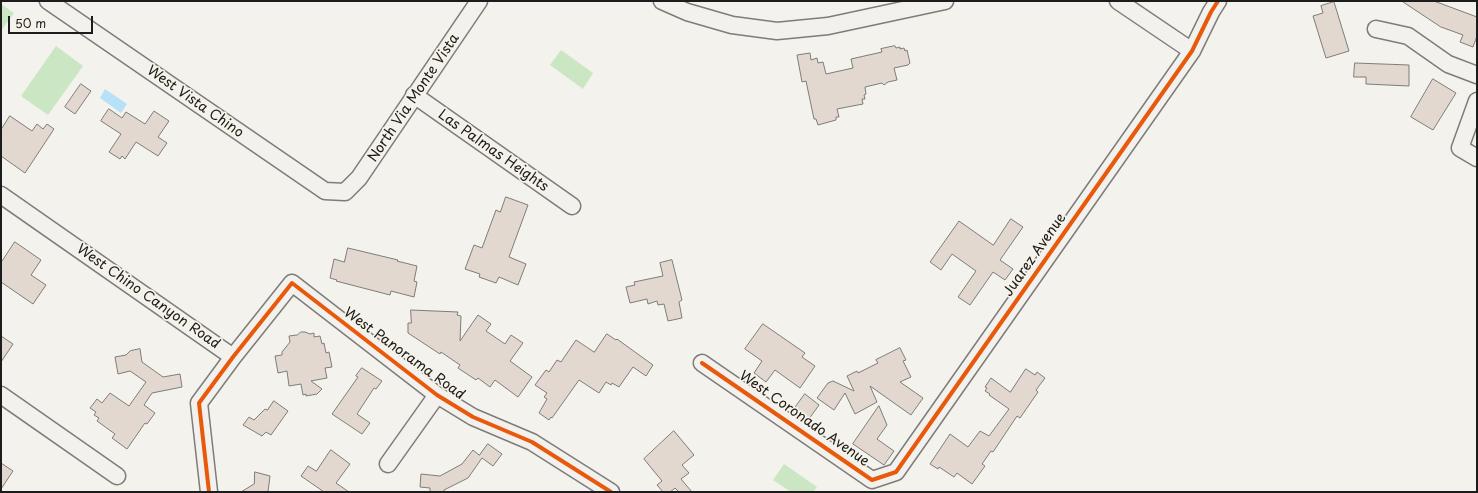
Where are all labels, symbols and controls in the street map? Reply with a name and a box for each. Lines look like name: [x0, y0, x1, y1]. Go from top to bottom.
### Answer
scale bar: [10, 8, 95, 34]
text: 50 m: [15, 14, 46, 32]
street label: North Via Monte Vista: [365, 31, 463, 165]
street label: West Vista Chino: [143, 62, 247, 142]
street label: Las Palmas Heights: [435, 107, 551, 195]
street label: Juarez Avenue: [1000, 210, 1070, 300]
street label: West Chino Canyon Road: [73, 241, 223, 353]
street label: West Panorama Road: [340, 304, 468, 404]
street label: West Coronado Avenue: [736, 368, 872, 470]

